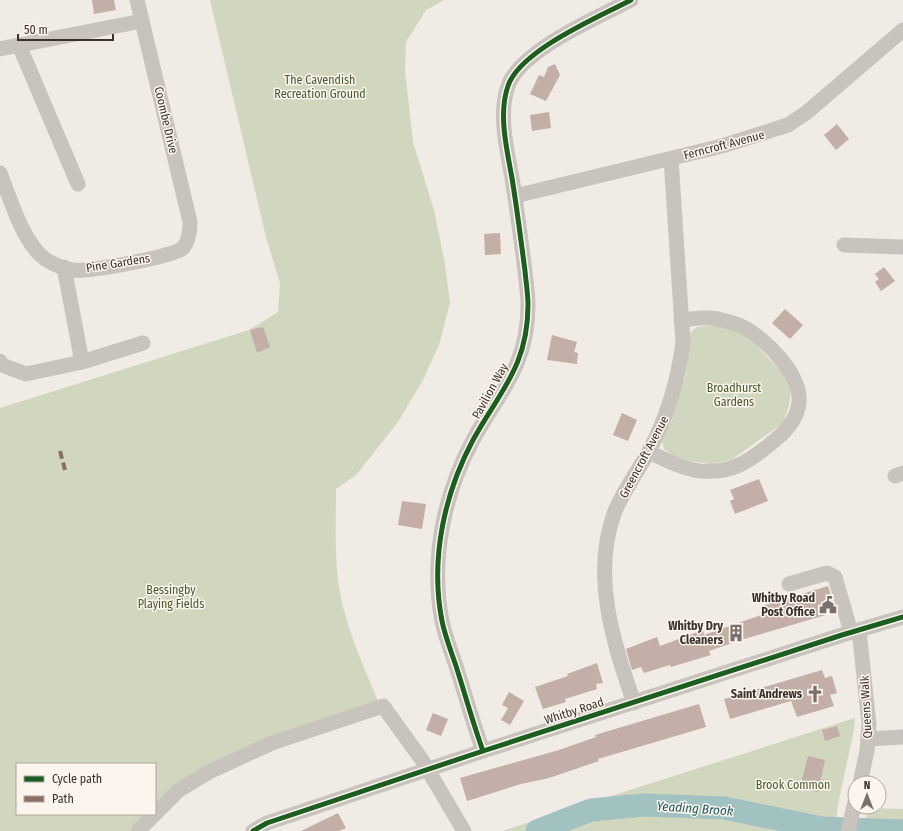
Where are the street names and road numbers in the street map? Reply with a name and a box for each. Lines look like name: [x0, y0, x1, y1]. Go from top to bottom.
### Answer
street label: Coombe Drive: [152, 85, 181, 155]
street label: Ferncroft Avenue: [682, 127, 766, 163]
street label: Pine Gardens: [85, 251, 151, 275]
street label: Pavilion Way: [469, 360, 511, 421]
street label: Greencroft Avenue: [617, 414, 672, 500]
street label: Queens Walk: [857, 675, 875, 739]
street label: Whitby Road: [543, 695, 605, 727]

